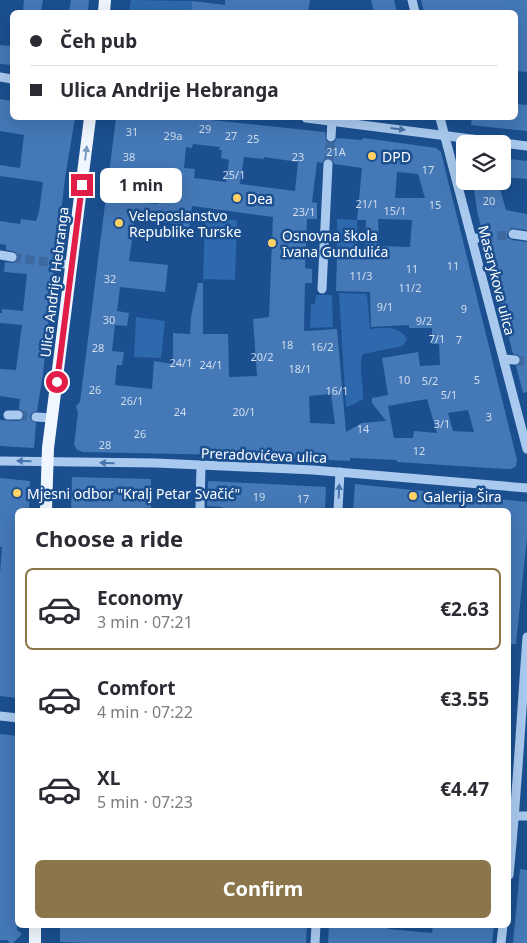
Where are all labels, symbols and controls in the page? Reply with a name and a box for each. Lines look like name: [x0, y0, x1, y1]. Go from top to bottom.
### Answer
text: Čeh pub: [60, 28, 137, 54]
text: Ulica Andrije Hebranga: [60, 77, 279, 103]
house number: 29: [199, 121, 211, 136]
house number: 31: [126, 124, 138, 139]
one-way arrow: [390, 125, 406, 133]
house number: 29a: [164, 128, 182, 143]
house number: 27: [225, 128, 237, 143]
house number: 25: [247, 131, 259, 146]
map controls: [456, 135, 511, 190]
button: layers: [456, 135, 511, 190]
house number: 21A: [326, 144, 347, 159]
one-way arrow: [82, 145, 90, 161]
place label: DPD: [382, 147, 411, 166]
house number: 38: [123, 149, 135, 164]
house number: 23: [292, 149, 304, 164]
marker: DPD: [366, 150, 378, 162]
house number: 17: [422, 162, 434, 177]
house number: 25/1: [223, 167, 245, 182]
callout: 1 min: [100, 168, 182, 202]
route end: [71, 174, 93, 196]
text: 1 min: [119, 174, 163, 196]
place label: Dea: [247, 189, 273, 208]
marker: Dea: [231, 192, 243, 204]
house number: 20: [483, 193, 495, 208]
house number: 21/1: [356, 196, 378, 211]
house number: 15: [429, 197, 441, 212]
house number: 15/1: [384, 203, 406, 218]
house number: 23/1: [293, 204, 315, 219]
street label: Ulica Andrije Hebranga: [35, 206, 73, 358]
place label: Veleposlanstvo Republike Turske: [129, 206, 241, 241]
marker: Veleposlanstvo Republike Turske: [113, 217, 125, 229]
street label: Masarykova ulica: [474, 223, 520, 337]
place label: Osnovna škola Ivana Gundulića: [282, 226, 388, 261]
marker: Osnovna škola Ivana Gundulića: [266, 237, 278, 249]
house number: 11: [447, 258, 459, 273]
house number: 11: [406, 261, 418, 276]
house number: 11/3: [350, 268, 372, 283]
house number: 32: [104, 271, 116, 286]
house number: 11/2: [399, 280, 421, 295]
house number: 9/1: [377, 299, 393, 314]
house number: 9: [461, 301, 467, 316]
house number: 30: [103, 312, 115, 327]
house number: 9/2: [416, 313, 432, 328]
house number: 7/1: [429, 331, 445, 346]
house number: 7: [456, 332, 462, 347]
house number: 18: [281, 337, 293, 352]
house number: 16/2: [311, 339, 333, 354]
house number: 28: [92, 340, 104, 355]
house number: 20/2: [251, 349, 273, 364]
house number: 24/1: [170, 355, 192, 370]
house number: 24/1: [200, 357, 222, 372]
house number: 18/1: [289, 361, 311, 376]
route start: [46, 371, 68, 393]
house number: 10: [398, 372, 410, 387]
house number: 5: [474, 372, 480, 387]
house number: 5/2: [422, 373, 438, 388]
house number: 26: [89, 382, 101, 397]
house number: 16/1: [326, 383, 348, 398]
house number: 5/1: [441, 387, 457, 402]
house number: 26/1: [121, 393, 143, 408]
house number: 24: [174, 404, 187, 419]
house number: 20/1: [233, 404, 255, 419]
house number: 3: [486, 409, 492, 424]
house number: 3/1: [434, 416, 450, 431]
house number: 14: [357, 421, 370, 436]
house number: 26: [134, 426, 146, 441]
house number: 28: [99, 437, 111, 452]
street label: Preradovićeva ulica: [201, 443, 327, 467]
house number: 12: [413, 443, 425, 458]
one-way arrow: [15, 457, 31, 465]
one-way arrow: [99, 459, 115, 467]
one-way arrow: [335, 483, 343, 499]
place label: Mjesni odbor "Kralj Petar Svačić": [27, 484, 240, 503]
marker: Mjesni odbor "Kralj Petar Svačić": [11, 487, 23, 499]
place label: Galerija Šira: [423, 487, 502, 506]
house number: 19: [253, 489, 265, 504]
marker: Galerija Šira: [407, 490, 419, 502]
house number: 17: [297, 491, 309, 506]
text: Choose a ride: [35, 523, 183, 553]
text: Economy: [97, 585, 183, 611]
icon: car: [37, 587, 82, 632]
text: €2.63: [440, 596, 489, 622]
text: 3 min · 07:21: [97, 611, 193, 633]
text: Comfort: [97, 675, 176, 701]
icon: car: [37, 677, 82, 722]
text: €3.55: [440, 686, 489, 712]
text: 4 min · 07:22: [97, 701, 193, 723]
text: XL: [97, 765, 120, 791]
icon: car: [37, 767, 82, 812]
text: €4.47: [440, 776, 489, 802]
text: 5 min · 07:23: [97, 791, 193, 813]
button: Confirm: [35, 860, 491, 918]

